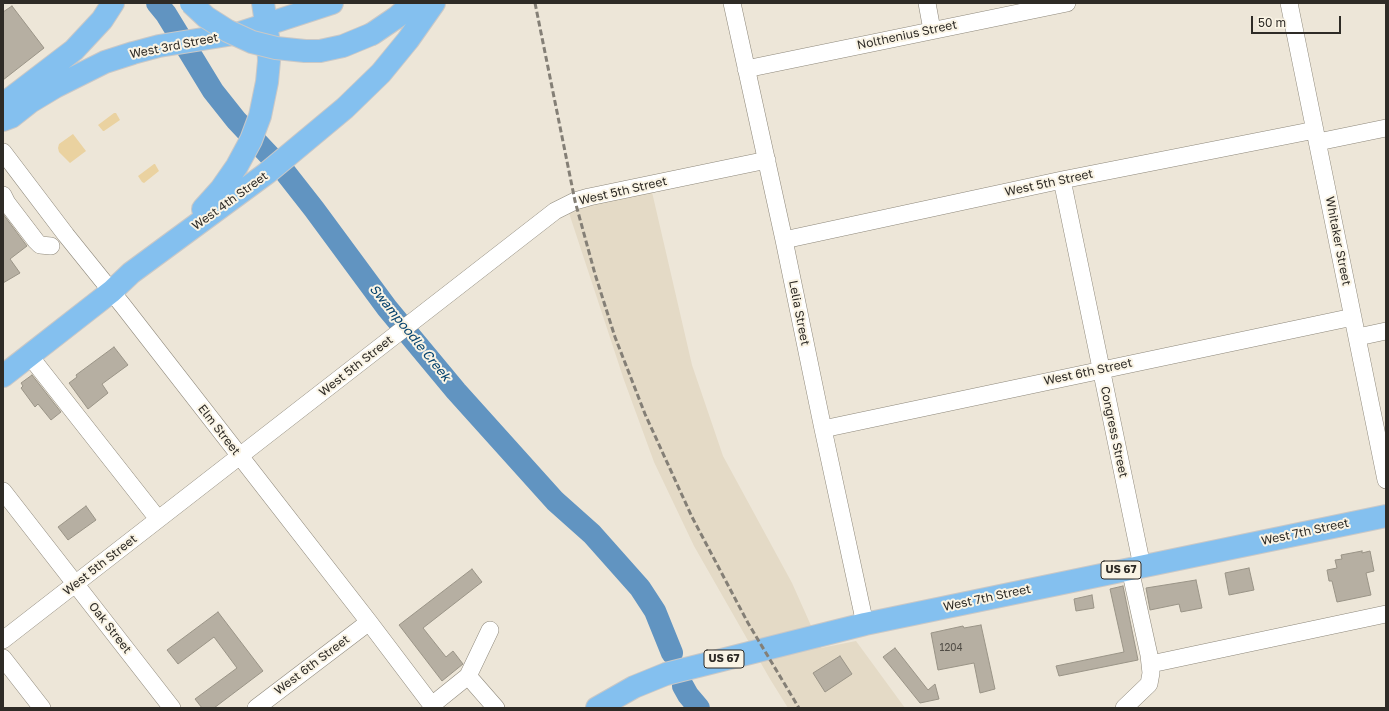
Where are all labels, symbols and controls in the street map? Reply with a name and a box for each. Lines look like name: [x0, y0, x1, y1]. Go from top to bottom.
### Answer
scale bar: [1253, 8, 1343, 34]
text: 50 m: [1258, 15, 1286, 30]
street label: Nolthenius Street: [856, 17, 958, 53]
street label: West 3rd Street: [129, 30, 219, 62]
street label: West 5th Street: [1004, 167, 1094, 199]
street label: West 4th Street: [189, 169, 271, 233]
street label: West 5th Street: [578, 174, 668, 208]
street label: Whitaker Street: [1322, 195, 1354, 287]
street label: Lelia Street: [786, 279, 812, 347]
water label: Swampoodle Creek: [366, 281, 454, 385]
street label: West 5th Street: [316, 333, 396, 399]
street label: West 6th Street: [1042, 356, 1134, 388]
street label: Congress Street: [1097, 385, 1131, 479]
street label: Elm Street: [195, 402, 243, 458]
street label: West 7th Street: [1260, 516, 1350, 548]
street label: West 5th Street: [60, 532, 140, 598]
road number: US 67: [1101, 561, 1141, 579]
street label: West 7th Street: [942, 582, 1032, 614]
street label: Oak Street: [86, 600, 134, 656]
street label: West 6th Street: [272, 632, 352, 698]
house number: 1204: [940, 642, 962, 654]
road number: US 67: [704, 650, 744, 668]

